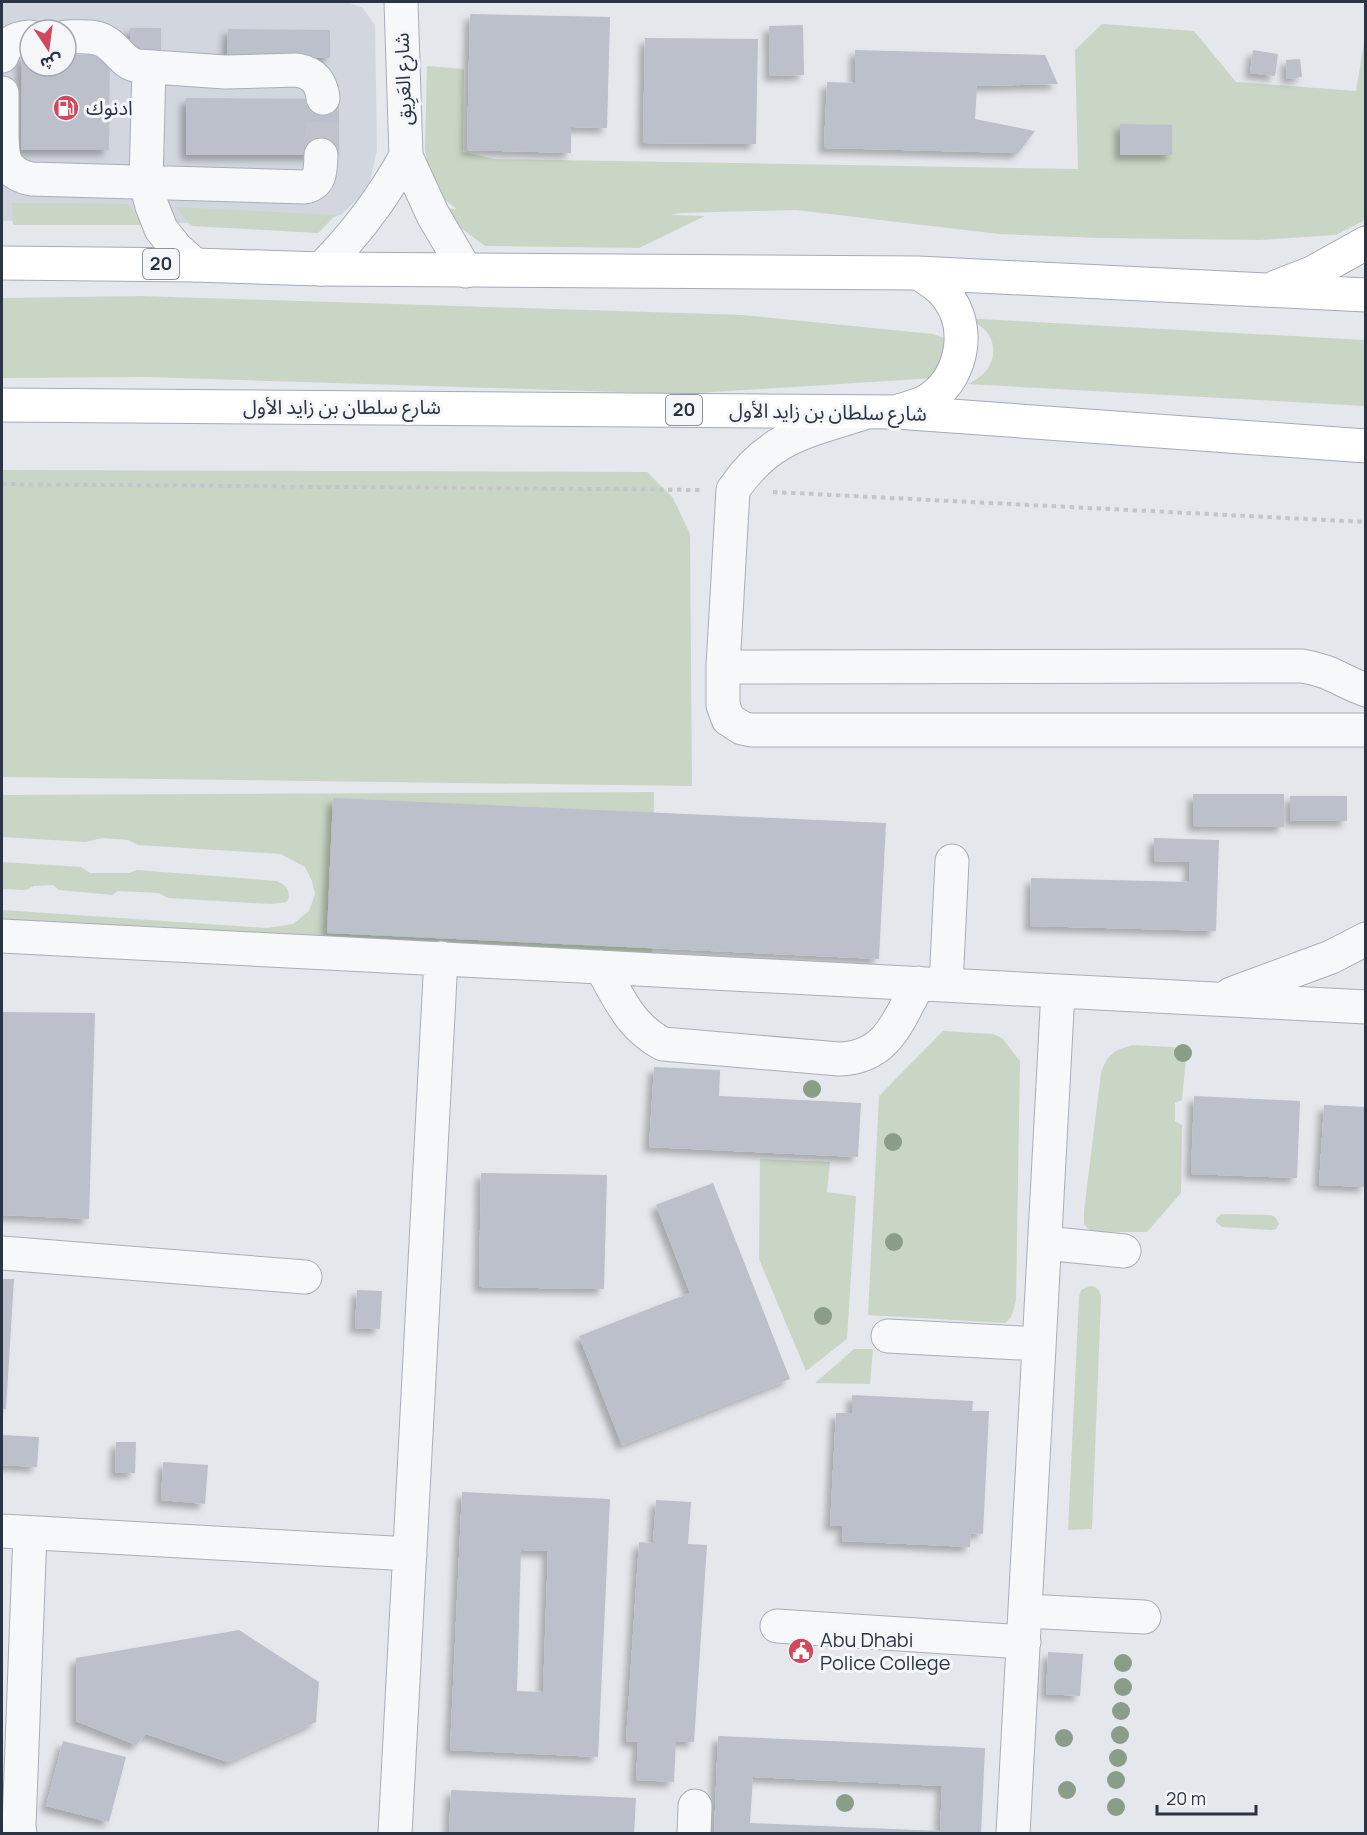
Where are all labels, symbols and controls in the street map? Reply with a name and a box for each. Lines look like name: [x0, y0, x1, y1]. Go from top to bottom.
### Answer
north arrow: [18, 18, 78, 78]
street label: شارع العَرِيق: [387, 32, 420, 126]
text: ش: [38, 49, 65, 76]
fuel station icon: ادنوك: [51, 93, 81, 123]
place label: ادنوك: [86, 94, 133, 121]
road number: 20: [143, 249, 179, 279]
street label: شارع سلطان بن زايد الأول: [243, 393, 441, 422]
road number: 20: [666, 395, 702, 425]
street label: شارع سلطان بن زايد الأول: [729, 396, 927, 429]
place label: Abu Dhabi Police College: [820, 1626, 950, 1676]
public building icon: Abu Dhabi Police College: [786, 1636, 816, 1666]
scale bar: [1157, 1778, 1256, 1816]
text: 20 m: [1166, 1786, 1206, 1810]

